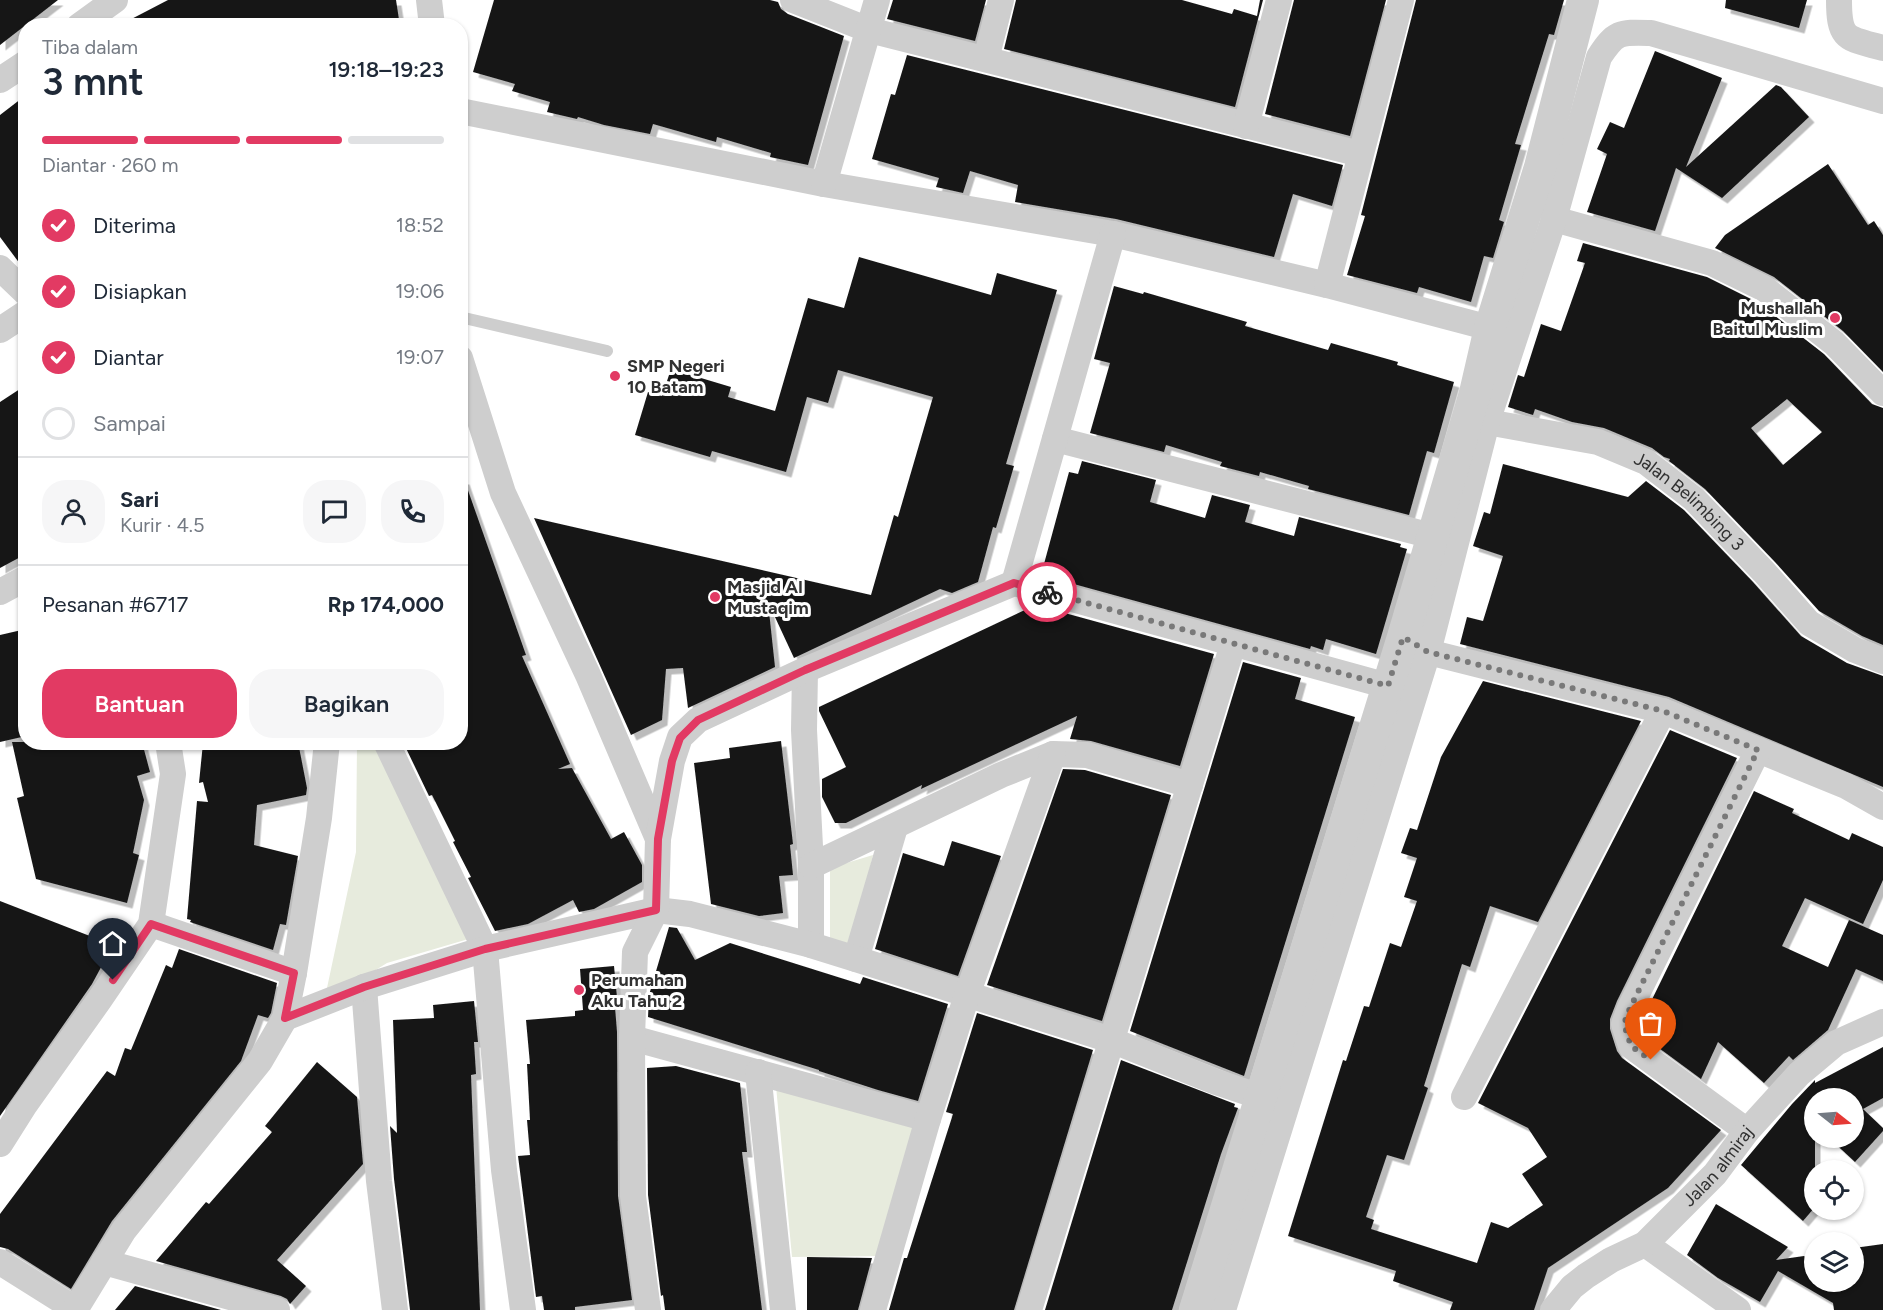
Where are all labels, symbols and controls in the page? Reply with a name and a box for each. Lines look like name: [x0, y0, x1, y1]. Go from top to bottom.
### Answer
text: Tiba dalam: [42, 35, 138, 59]
text: 19:18–19:23: [328, 56, 444, 83]
text: 3 mnt: [42, 58, 144, 105]
text: Diantar · 260 m: [42, 153, 178, 177]
icon: check: [42, 209, 75, 242]
text: Diterima: [93, 212, 176, 239]
text: 18:52: [396, 213, 444, 237]
icon: check: [42, 275, 75, 308]
text: Disiapkan: [93, 278, 187, 305]
text: 19:06: [395, 279, 444, 303]
place label: Mushallah Baitul Muslim: [1713, 297, 1823, 340]
marker: Mushallah Baitul Muslim: [1828, 311, 1842, 325]
icon: check: [42, 341, 75, 374]
text: Diantar: [93, 344, 164, 371]
text: 19:07: [396, 345, 444, 369]
place label: SMP Negeri 10 Batam: [627, 355, 725, 398]
marker: SMP Negeri 10 Batam: [608, 369, 622, 383]
text: Sampai: [93, 410, 166, 437]
street label: Jalan Belimbing 3: [1631, 447, 1749, 555]
button: person: [42, 480, 105, 543]
button: chat: [303, 480, 366, 543]
button: phone: [381, 480, 444, 543]
text: Sari: [120, 486, 159, 513]
text: Kurir · 4.5: [120, 513, 205, 537]
courier: [1017, 562, 1077, 622]
place label: Masjid Al Mustaqim: [727, 576, 809, 619]
icon: bike: [1031, 576, 1064, 609]
marker: Masjid Al Mustaqim: [708, 590, 722, 604]
text: Pesanan #6717: [42, 591, 188, 618]
text: Rp 174,000: [327, 591, 444, 618]
button: Bantuan: [42, 669, 237, 738]
button: Bagikan: [249, 669, 444, 738]
pin: [87, 918, 138, 980]
icon: home: [96, 927, 129, 960]
place label: Perumahan Aku Tahu 2: [591, 969, 684, 1012]
marker: Perumahan Aku Tahu 2: [572, 983, 586, 997]
pin: [1625, 998, 1676, 1060]
icon: bag: [1634, 1007, 1667, 1040]
north arrow: [1804, 1088, 1864, 1148]
map controls: [1804, 1088, 1864, 1292]
street label: Jalan almiraj: [1678, 1121, 1758, 1211]
button: locate: [1804, 1160, 1864, 1220]
button: layers: [1804, 1232, 1864, 1292]

